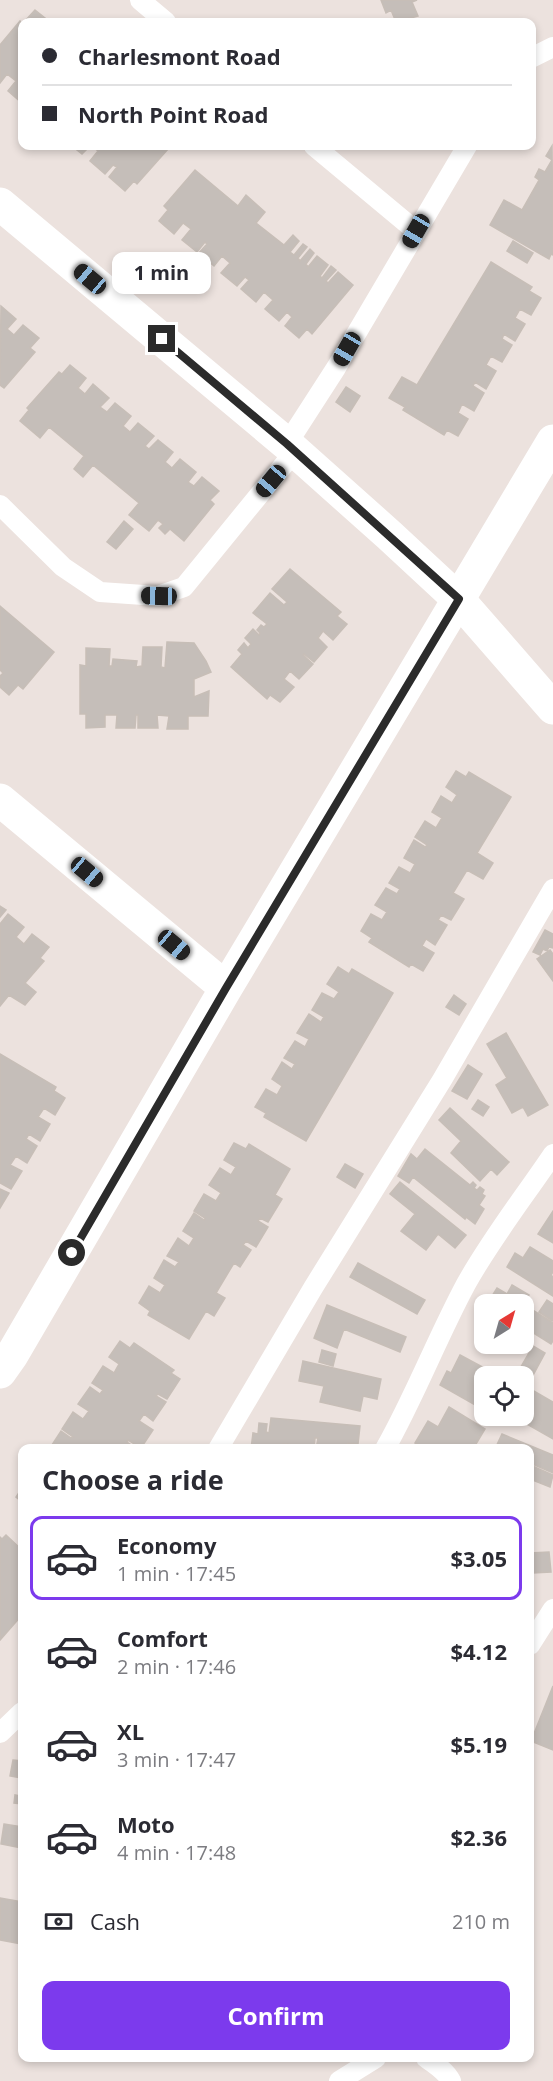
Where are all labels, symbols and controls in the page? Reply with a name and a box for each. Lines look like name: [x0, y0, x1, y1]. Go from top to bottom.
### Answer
text: Charlesmont Road: [78, 41, 281, 71]
text: North Point Road: [78, 99, 268, 129]
car: [399, 211, 433, 251]
callout: 1 min: [112, 252, 212, 294]
text: 1 min: [134, 259, 189, 286]
car: [70, 261, 110, 297]
route end: [148, 325, 175, 352]
car: [330, 329, 364, 369]
car: [253, 461, 289, 501]
car: [141, 587, 177, 605]
car: [67, 854, 107, 890]
car: [154, 927, 194, 963]
route start: [58, 1239, 85, 1266]
north arrow: [474, 1294, 534, 1354]
map controls: [474, 1294, 534, 1426]
button: locate: [474, 1366, 534, 1426]
text: Choose a ride: [42, 1461, 224, 1498]
text: Economy: [117, 1530, 216, 1560]
icon: car: [45, 1531, 99, 1585]
text: $3.05: [450, 1543, 507, 1573]
text: 1 min · 17:45: [117, 1560, 236, 1587]
text: Comfort: [117, 1623, 208, 1653]
icon: car: [45, 1624, 99, 1678]
text: $4.12: [450, 1636, 507, 1666]
text: 2 min · 17:46: [117, 1653, 236, 1680]
text: XL: [117, 1716, 144, 1746]
icon: car: [45, 1717, 99, 1771]
text: $5.19: [450, 1729, 507, 1759]
text: 3 min · 17:47: [117, 1746, 236, 1773]
text: Moto: [117, 1809, 175, 1839]
icon: car: [45, 1810, 99, 1864]
text: $2.36: [450, 1822, 507, 1852]
text: 4 min · 17:48: [117, 1839, 236, 1866]
icon: cash: [42, 1905, 75, 1938]
text: Cash: [90, 1906, 140, 1936]
text: 210 m: [452, 1908, 510, 1935]
button: Confirm: [42, 1981, 510, 2050]

